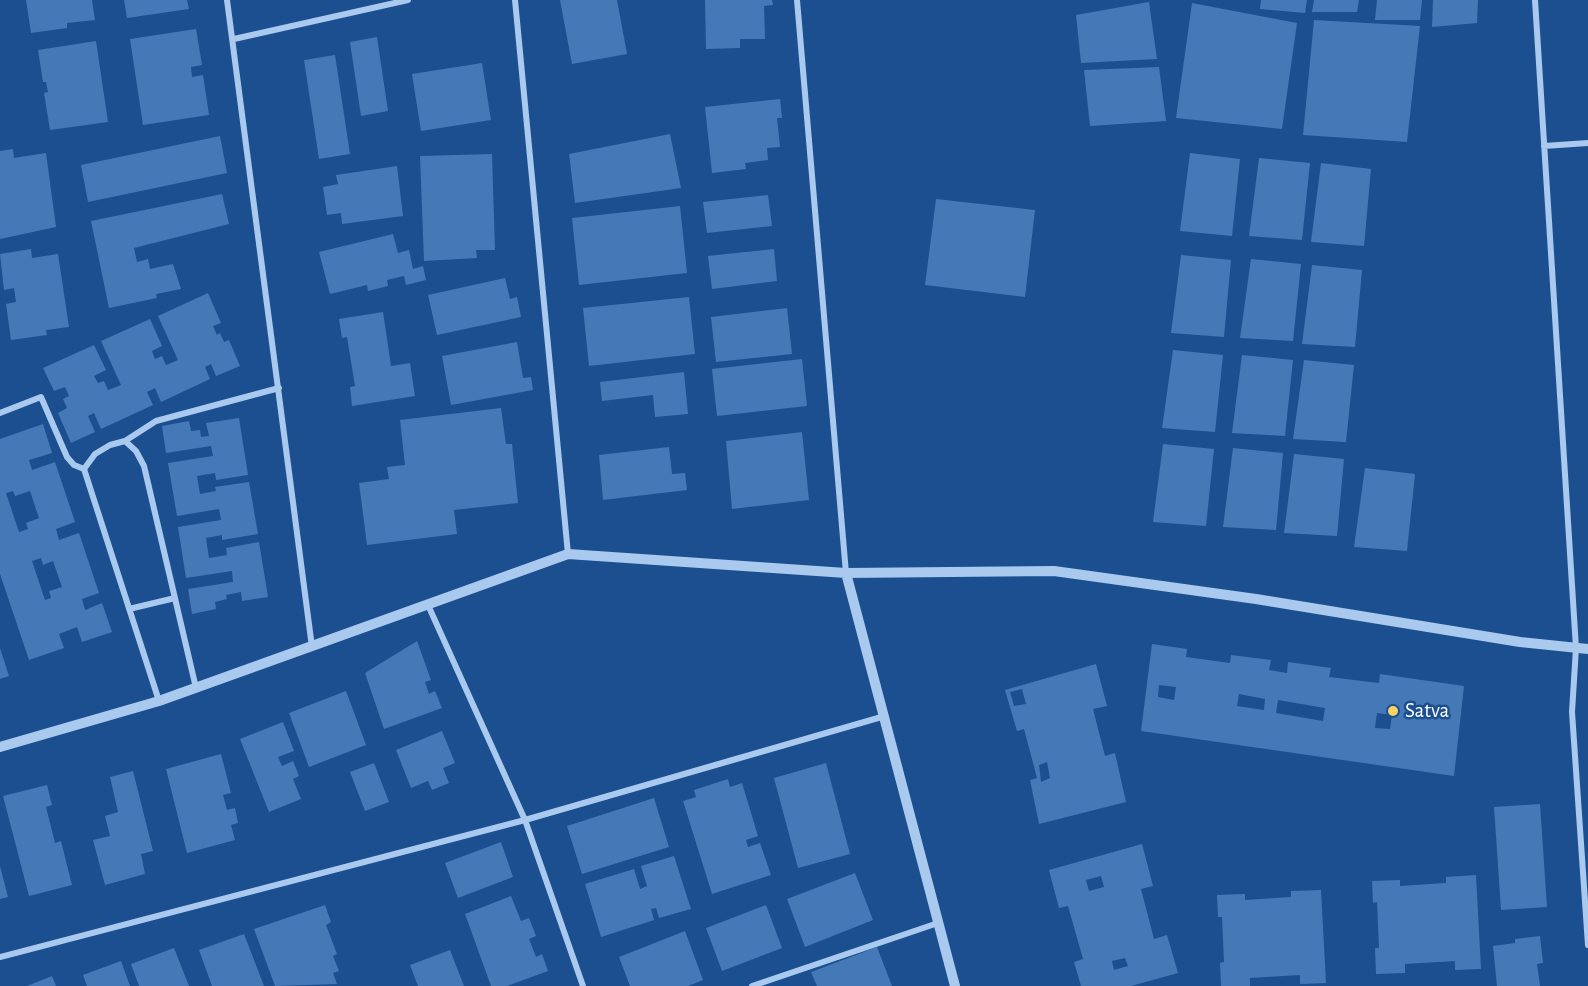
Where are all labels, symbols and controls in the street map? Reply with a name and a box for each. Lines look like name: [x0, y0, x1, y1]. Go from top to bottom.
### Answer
place label: Satva: [1405, 698, 1449, 724]
marker: Satva: [1386, 704, 1400, 718]

